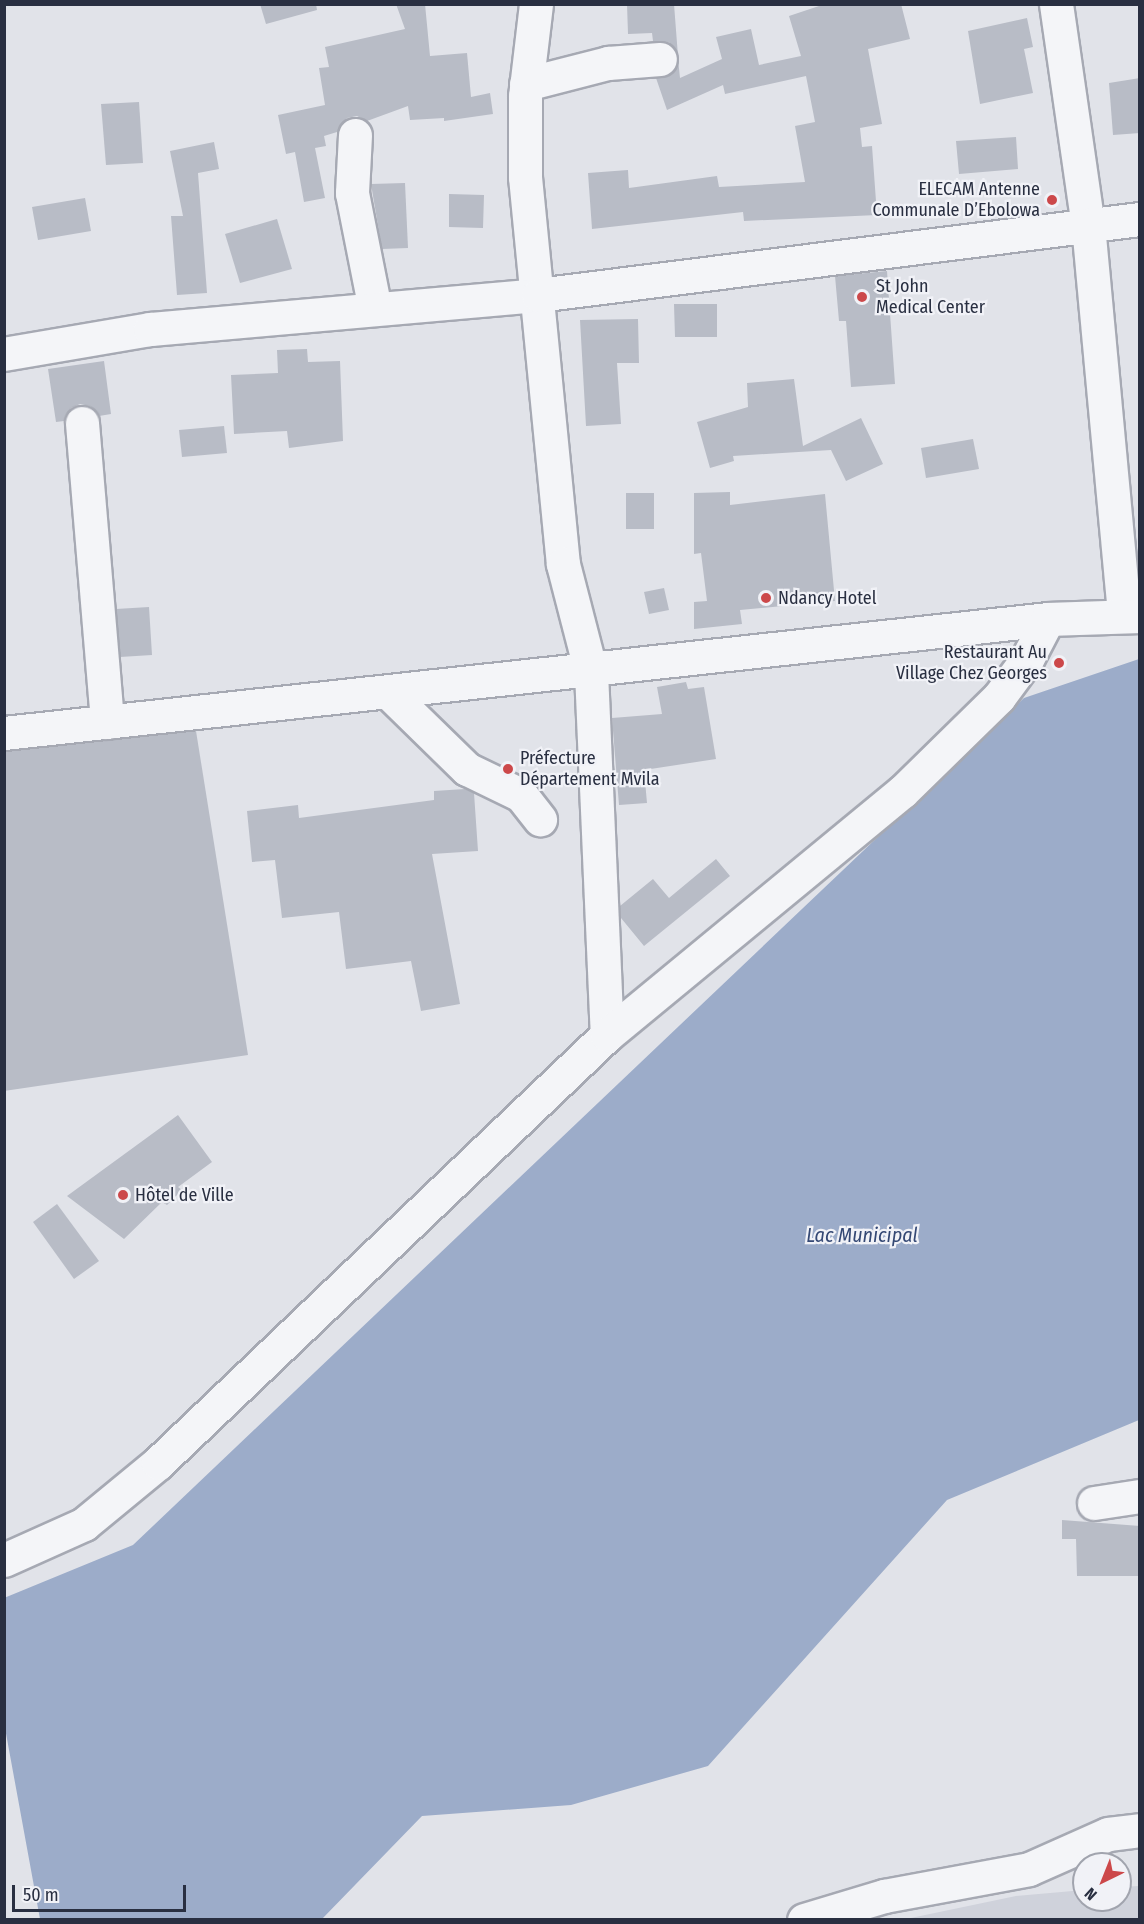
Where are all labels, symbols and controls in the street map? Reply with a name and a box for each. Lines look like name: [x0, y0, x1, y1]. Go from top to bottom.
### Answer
place label: ELECAM Antenne Communale D’Ebolowa: [872, 179, 1040, 222]
marker: ELECAM Antenne Communale D’Ebolowa: [1045, 193, 1059, 207]
place label: St John Medical Center: [876, 276, 985, 318]
marker: St John Medical Center: [853, 288, 871, 306]
place label: Ndancy Hotel: [778, 587, 876, 609]
marker: Ndancy Hotel: [759, 591, 773, 605]
place label: Restaurant Au Village Chez Georges: [896, 642, 1047, 684]
marker: Restaurant Au Village Chez Georges: [1052, 656, 1066, 670]
place label: Préfecture Département Mvila: [520, 748, 660, 790]
marker: Préfecture Département Mvila: [501, 762, 515, 776]
place label: Hôtel de Ville: [135, 1184, 234, 1206]
marker: Hôtel de Ville: [116, 1188, 130, 1202]
water label: Lac Municipal: [806, 1223, 918, 1247]
north arrow: [1072, 1852, 1132, 1912]
scale bar: [15, 1873, 189, 1911]
text: 50 m: [23, 1884, 59, 1906]
text: N: [1081, 1884, 1101, 1904]

